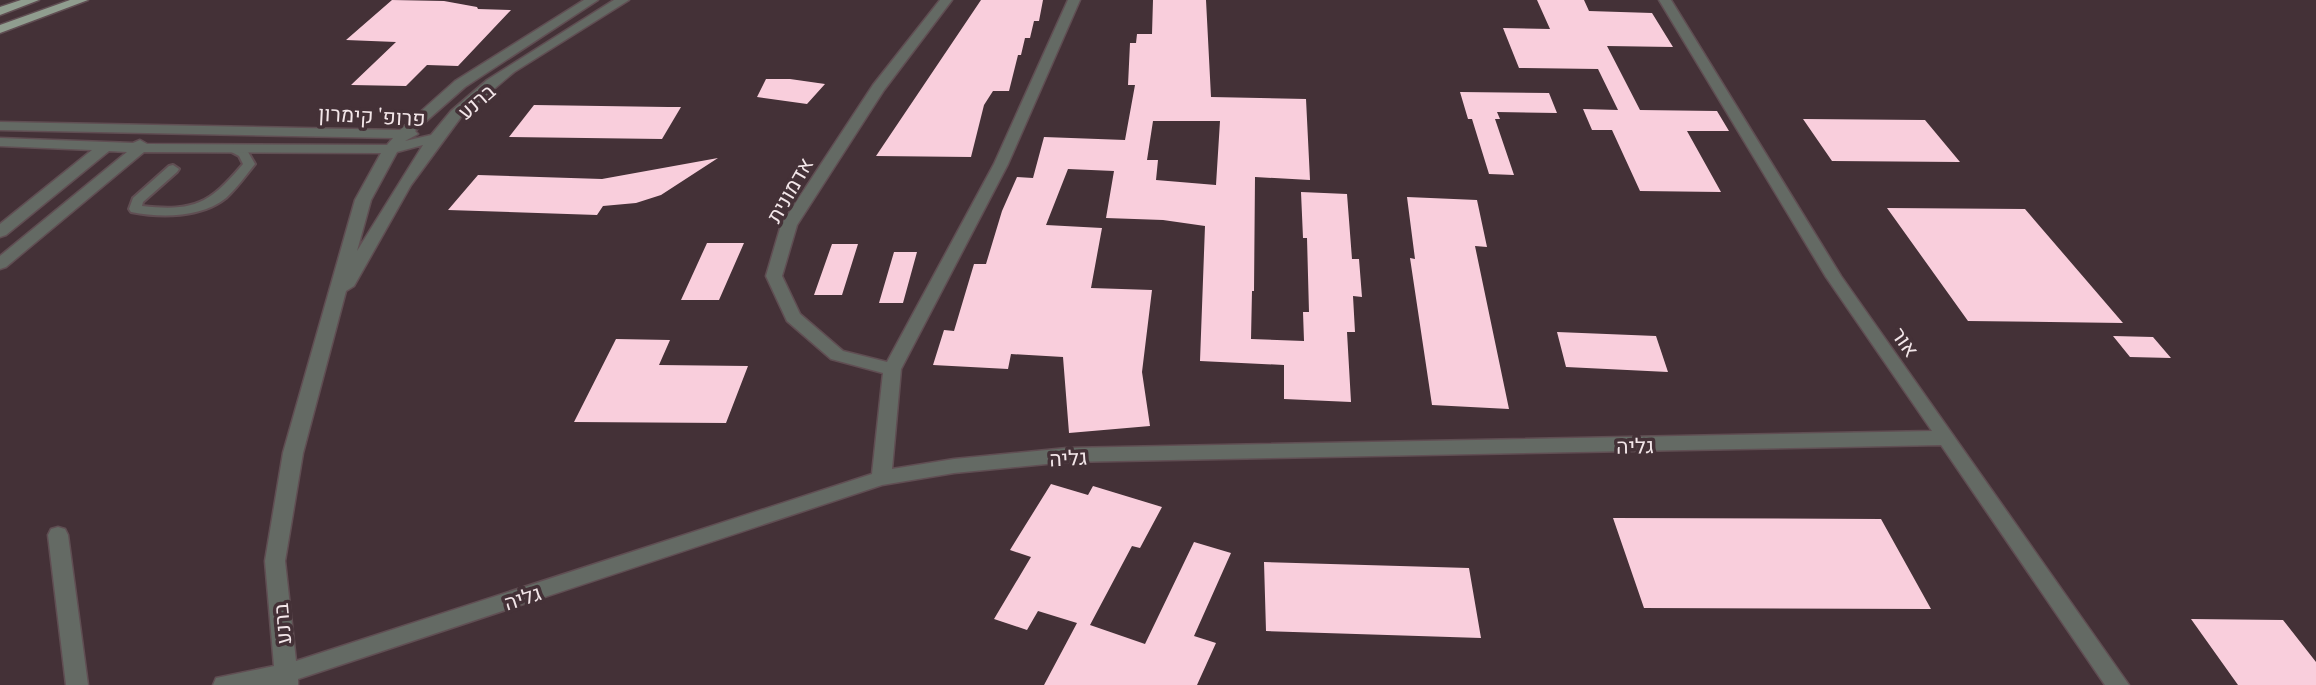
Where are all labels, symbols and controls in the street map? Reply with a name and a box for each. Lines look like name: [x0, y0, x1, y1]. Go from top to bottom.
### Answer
street label: ברנע: [449, 75, 501, 125]
street label: פרופ' קימרון: [318, 96, 426, 132]
street label: אדמונית: [757, 151, 819, 227]
street label: אור: [1886, 320, 1928, 362]
street label: גליה: [1616, 428, 1654, 460]
street label: גליה: [1048, 440, 1088, 472]
street label: גליה: [499, 575, 545, 617]
street label: ברנע: [263, 602, 297, 646]

